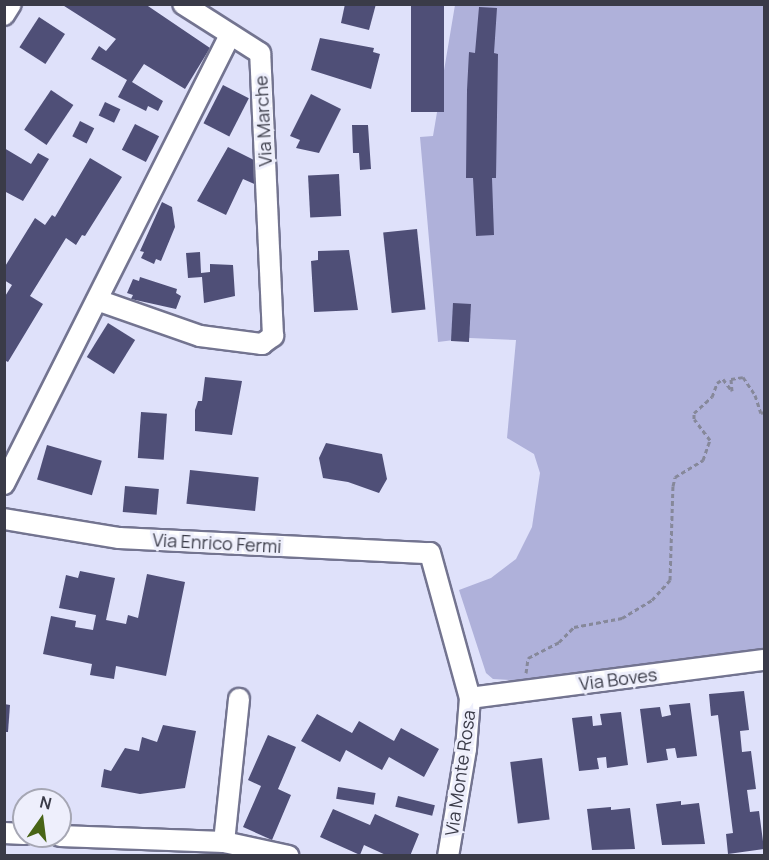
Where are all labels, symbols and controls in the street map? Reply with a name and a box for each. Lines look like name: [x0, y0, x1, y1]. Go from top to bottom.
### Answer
street label: Via Marche: [250, 75, 276, 167]
street label: Via Enrico Fermi: [152, 529, 282, 557]
street label: Via Boves: [578, 664, 658, 694]
street label: Via Monte Rosa: [440, 709, 480, 837]
north arrow: [12, 788, 72, 848]
text: N: [38, 790, 54, 815]

